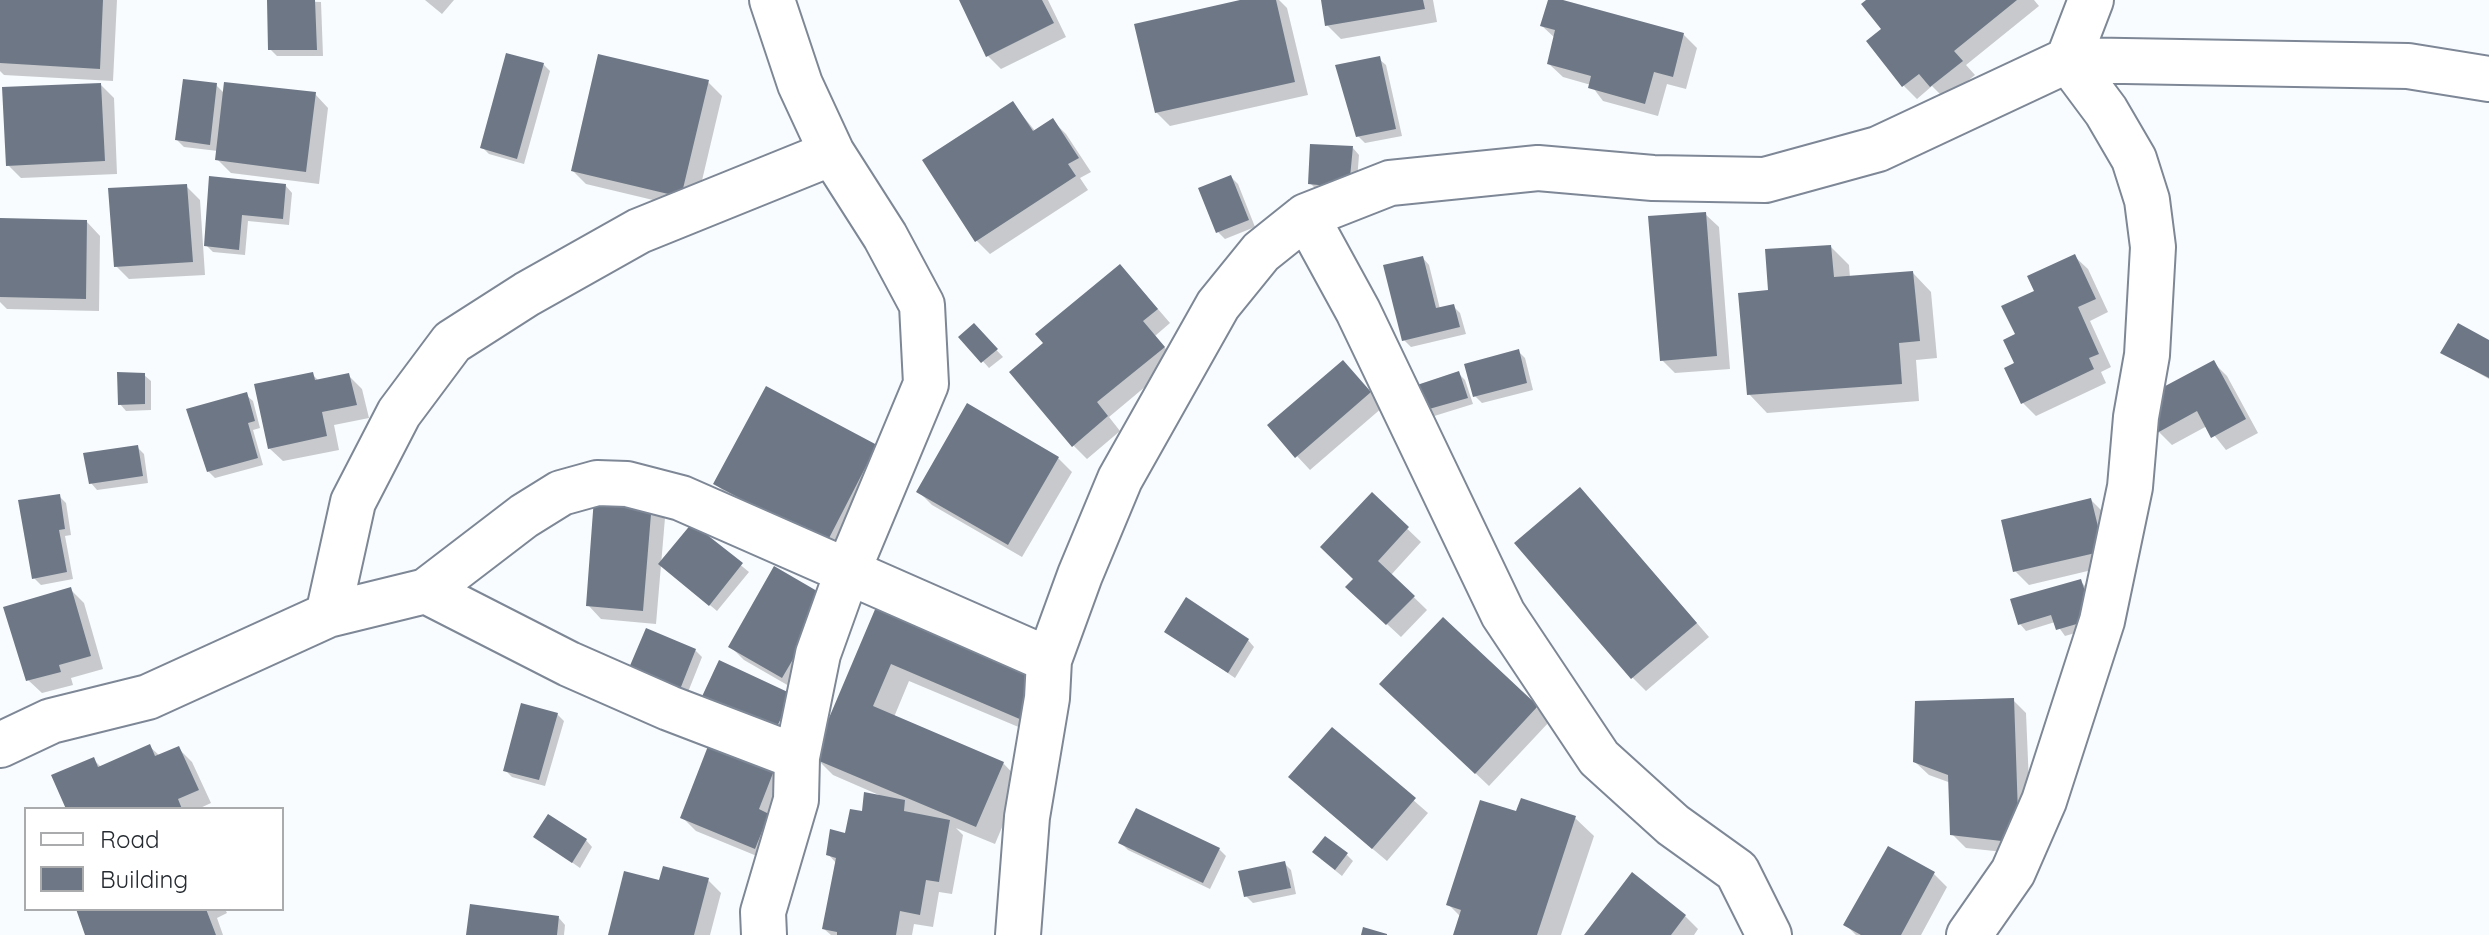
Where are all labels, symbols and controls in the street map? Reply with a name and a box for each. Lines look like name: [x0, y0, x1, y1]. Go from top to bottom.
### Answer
legend: [24, 807, 284, 911]
text: Road: [100, 824, 160, 854]
text: Building: [100, 864, 188, 894]

